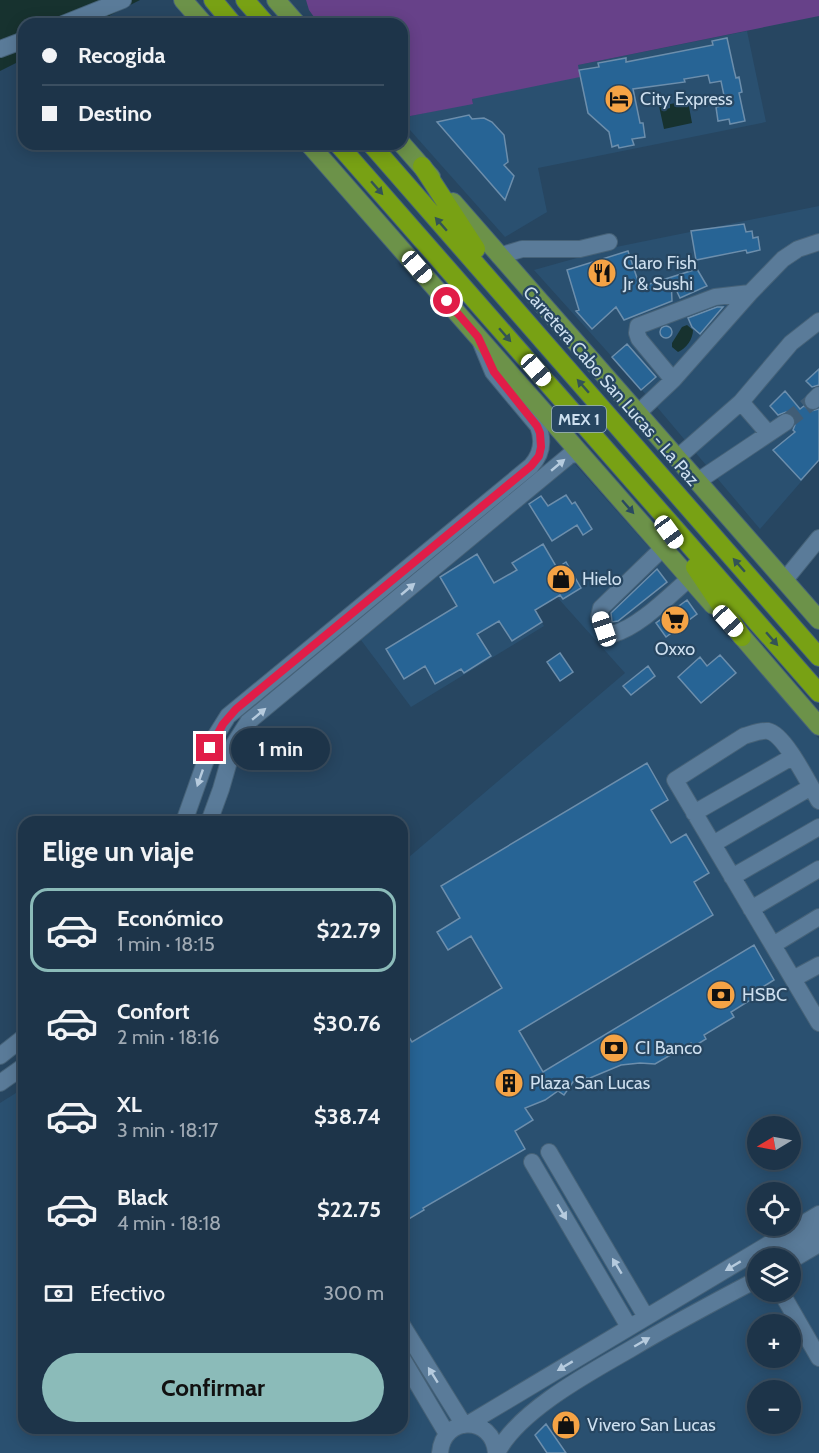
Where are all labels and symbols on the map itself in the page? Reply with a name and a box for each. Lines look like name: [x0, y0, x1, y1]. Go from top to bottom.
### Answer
hotel icon: City Express: [603, 83, 635, 115]
place label: City Express: [640, 88, 733, 110]
one-way arrow: [370, 180, 383, 195]
one-way arrow: [435, 217, 448, 232]
car: [398, 248, 436, 286]
place label: Claro Fish Jr & Sushi: [622, 252, 697, 295]
restaurant icon: Claro Fish Jr & Sushi: [586, 257, 618, 289]
street label: Carretera Cabo San Lucas - La Paz: [518, 282, 704, 491]
route start: [433, 287, 460, 314]
one-way arrow: [498, 327, 511, 342]
car: [517, 351, 555, 389]
one-way arrow: [577, 378, 590, 394]
road number: MEX 1: [552, 406, 606, 432]
one-way arrow: [550, 458, 566, 471]
one-way arrow: [621, 499, 634, 514]
car: [651, 512, 687, 552]
one-way arrow: [733, 558, 746, 573]
shop icon: Hielo: [545, 563, 577, 595]
place label: Hielo: [582, 568, 622, 590]
one-way arrow: [401, 584, 416, 596]
car: [709, 602, 747, 640]
supermarket icon: Oxxo: [659, 604, 691, 636]
car: [590, 609, 618, 649]
one-way arrow: [765, 632, 779, 647]
place label: Oxxo: [655, 638, 695, 660]
one-way arrow: [251, 708, 266, 721]
callout: 1 min: [231, 727, 330, 769]
route end: [196, 734, 223, 761]
one-way arrow: [195, 769, 205, 787]
bank icon: HSBC: [705, 979, 737, 1011]
place label: HSBC: [742, 984, 787, 1006]
bank icon: CI Banco: [598, 1032, 630, 1064]
place label: CI Banco: [635, 1037, 702, 1059]
building icon: Plaza San Lucas: [493, 1067, 525, 1099]
place label: Plaza San Lucas: [530, 1072, 650, 1094]
north arrow: [747, 1116, 801, 1170]
one-way arrow: [556, 1204, 567, 1220]
one-way arrow: [611, 1258, 622, 1274]
one-way arrow: [725, 1260, 741, 1271]
one-way arrow: [634, 1337, 651, 1347]
one-way arrow: [557, 1360, 573, 1371]
one-way arrow: [427, 1367, 438, 1383]
shop icon: Vivero San Lucas: [550, 1409, 582, 1441]
place label: Vivero San Lucas: [587, 1414, 716, 1436]

